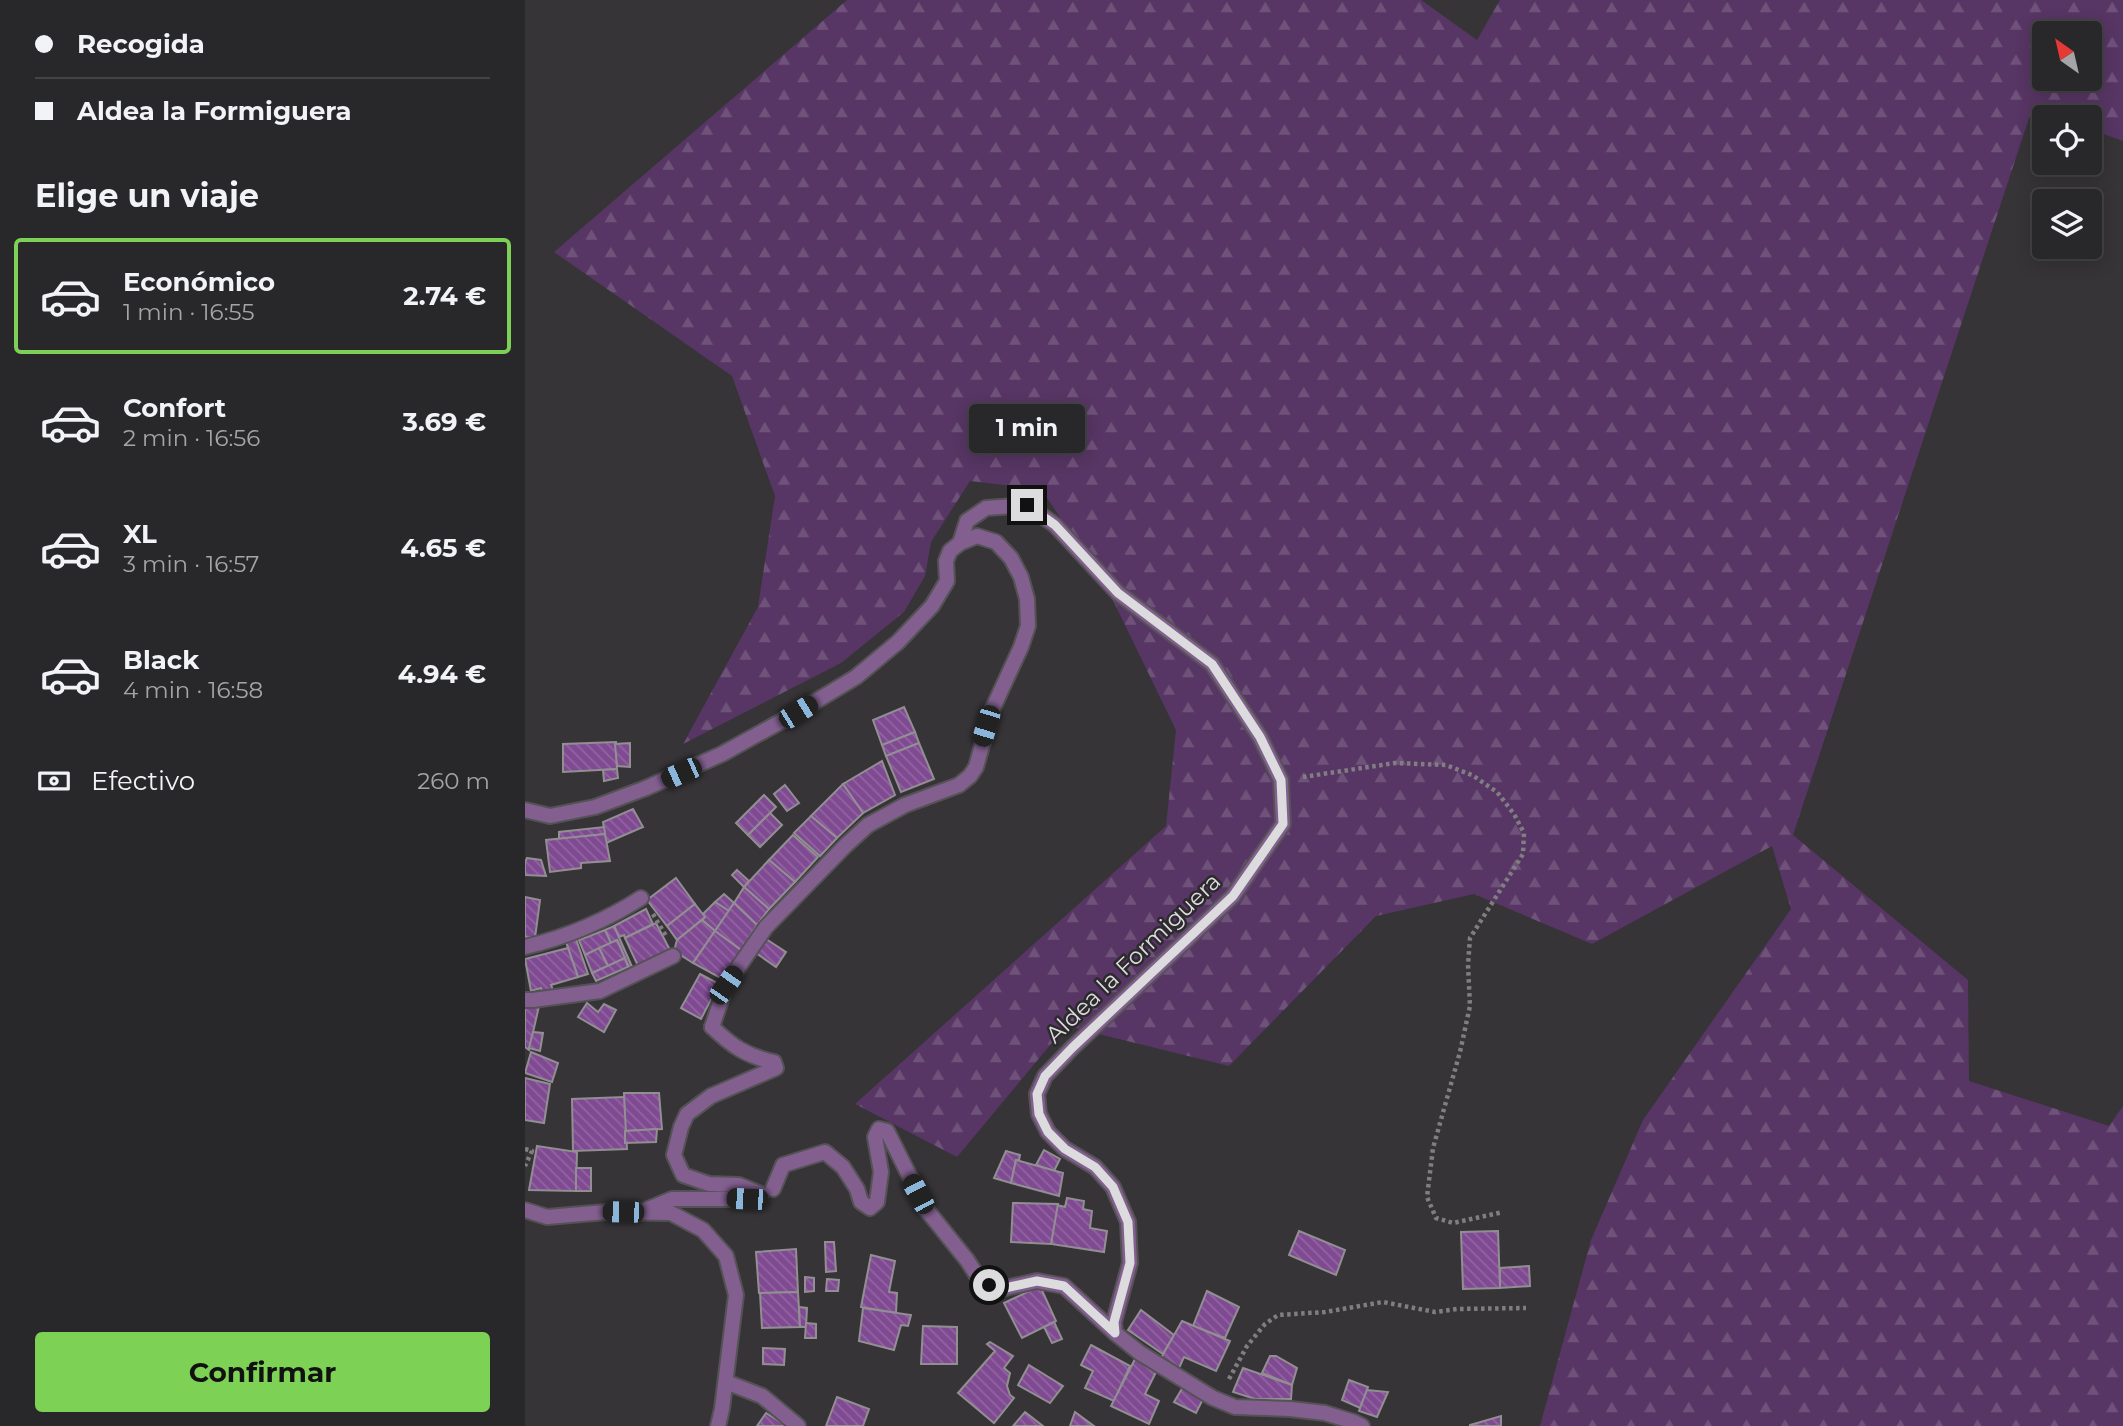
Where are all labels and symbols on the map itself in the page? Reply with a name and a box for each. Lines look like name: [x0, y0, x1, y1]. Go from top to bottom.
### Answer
north arrow: [2032, 21, 2102, 91]
callout: 1 min: [969, 404, 1085, 452]
route end: [1011, 489, 1043, 521]
car: [775, 692, 822, 732]
car: [970, 703, 1003, 749]
car: [658, 755, 705, 791]
street label: Aldea la Formiguera: [1040, 867, 1226, 1049]
car: [706, 962, 747, 1008]
car: [899, 1171, 938, 1217]
car: [726, 1188, 769, 1210]
car: [602, 1201, 645, 1223]
route start: [973, 1269, 1005, 1301]

